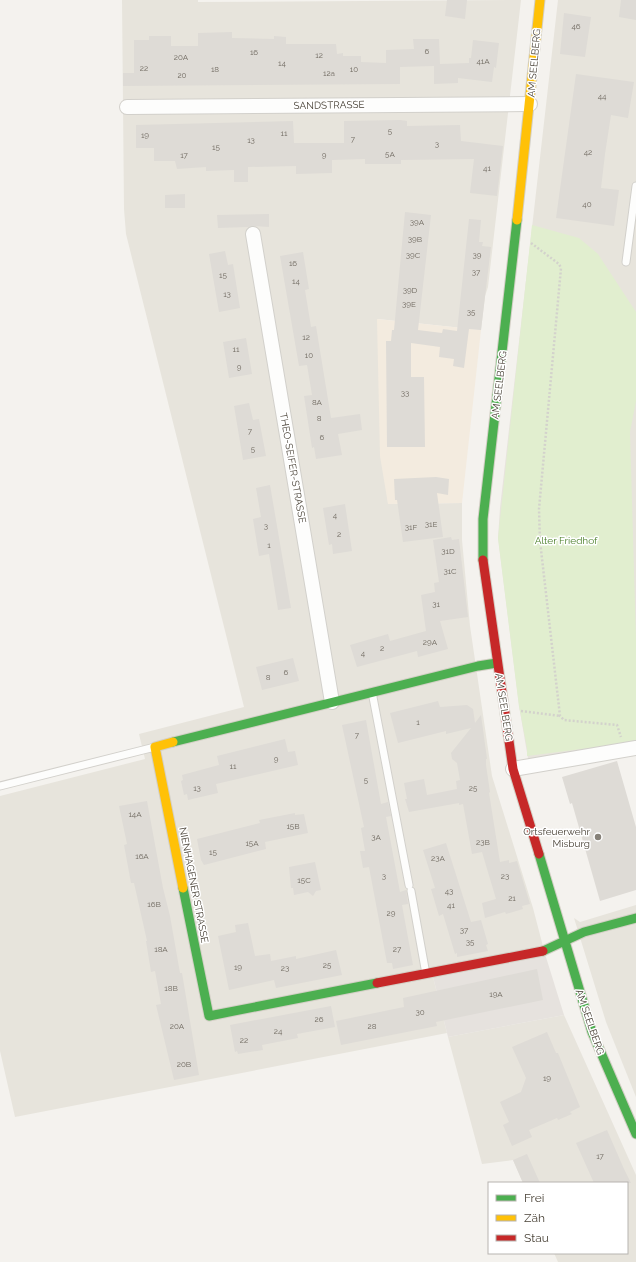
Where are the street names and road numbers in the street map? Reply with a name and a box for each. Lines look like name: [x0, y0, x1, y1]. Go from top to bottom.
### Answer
street label: AM SEELBERG: [526, 28, 542, 98]
street label: SANDSTRASSE: [293, 99, 365, 111]
street label: AM SEELBERG: [489, 350, 509, 420]
street label: THEO-SEIFER-STRASSE: [278, 412, 308, 524]
street label: AM SEELBERG: [493, 672, 515, 742]
street label: NIENHAGENER STRASSE: [177, 826, 211, 944]
street label: AM SEELBERG: [574, 988, 606, 1056]

